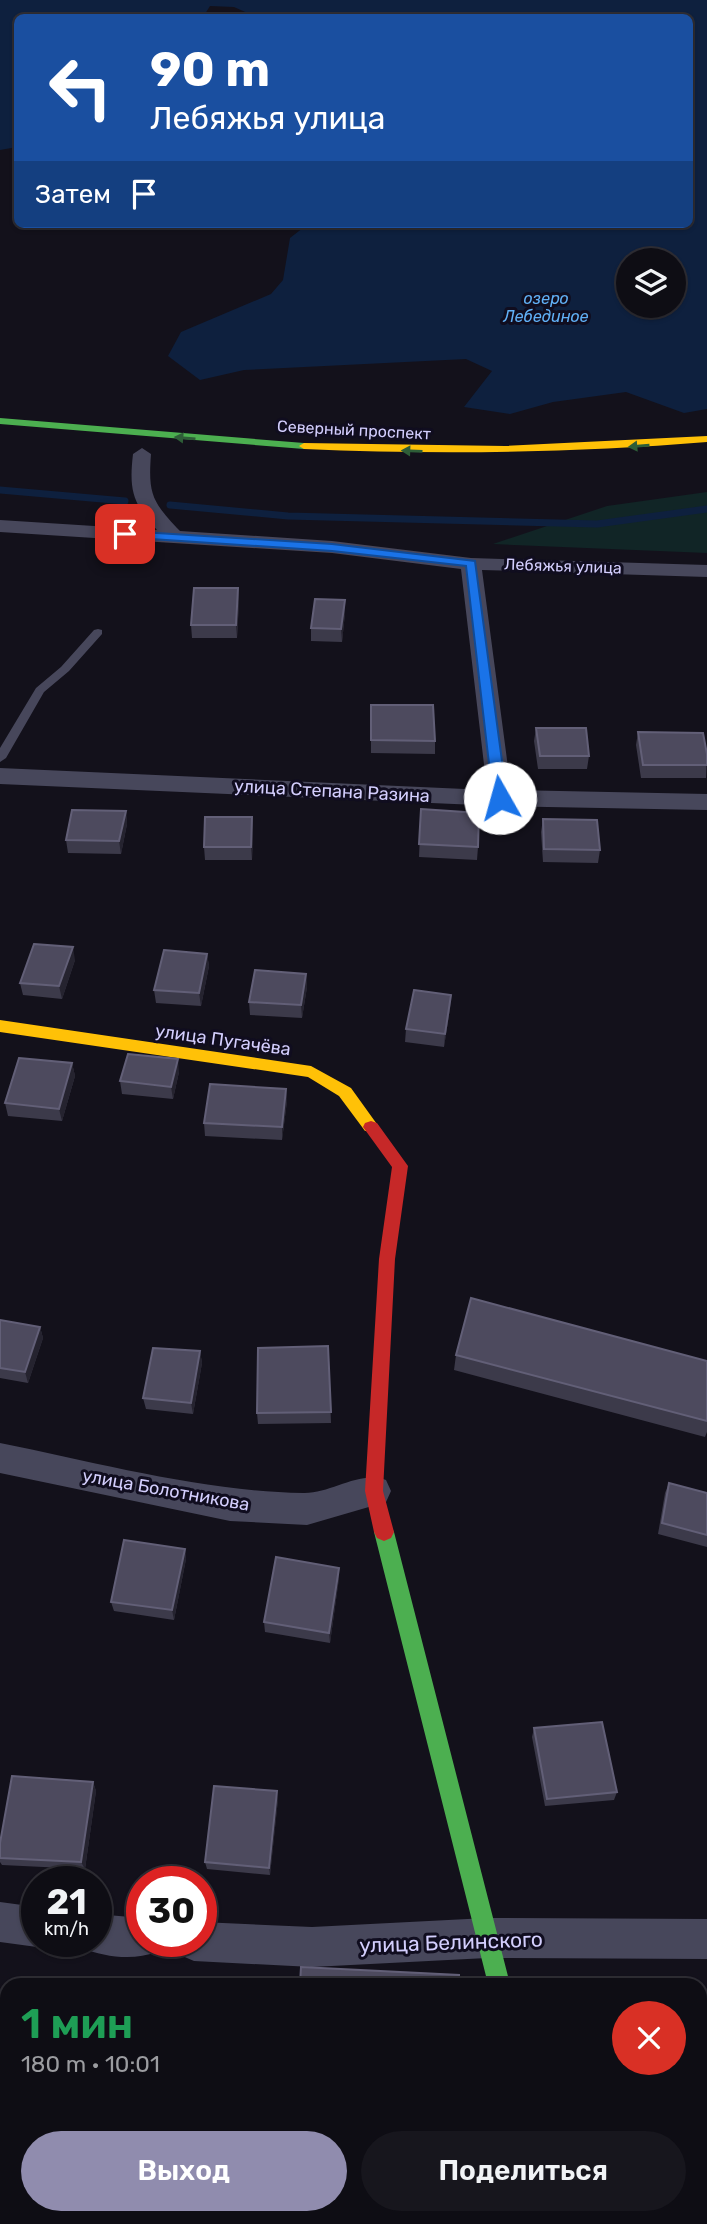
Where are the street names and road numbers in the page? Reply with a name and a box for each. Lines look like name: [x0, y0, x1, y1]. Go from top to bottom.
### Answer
street label: Северный проспект: [277, 416, 431, 444]
street label: Лебяжья улица: [504, 554, 622, 578]
street label: улица Степана Разина: [234, 775, 430, 807]
street label: улица Пугачёва: [154, 1020, 292, 1060]
street label: улица Болотникова: [81, 1464, 251, 1516]
street label: улица Белинского: [359, 1926, 543, 1958]

